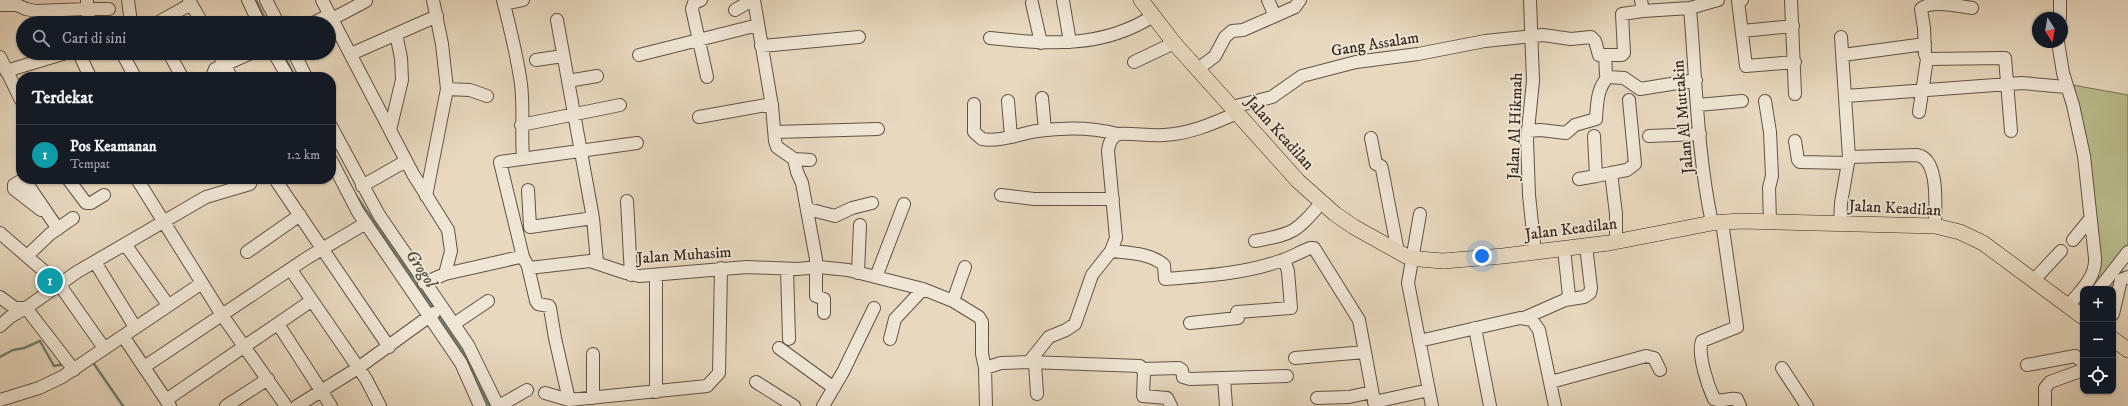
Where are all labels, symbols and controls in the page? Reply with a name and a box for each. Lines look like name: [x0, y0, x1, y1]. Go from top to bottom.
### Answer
north arrow: [2032, 12, 2068, 48]
search box: [16, 16, 336, 60]
icon: search: [30, 27, 52, 49]
street label: Gang Assalam: [1330, 27, 1420, 61]
text: Cari di sini: [62, 29, 126, 48]
street label: Jalan Al Muttakin: [1668, 59, 1698, 177]
street label: Jalan Al Hikmah: [1503, 71, 1527, 182]
text: Terdekat: [32, 87, 93, 109]
street label: Jalan Keadilan: [1240, 90, 1319, 175]
text: Pos Keamanan: [70, 137, 157, 156]
text: 1: [43, 147, 47, 163]
text: 1.2 km: [287, 147, 320, 163]
text: Tempat: [70, 156, 110, 172]
street label: Jalan Keadilan: [1846, 195, 1942, 220]
street label: Jalan Keadilan: [1522, 213, 1619, 245]
street label: Jalan Muhasim: [634, 242, 732, 268]
water label: Grogol: [400, 246, 443, 294]
your location: [1472, 246, 1492, 266]
pin: 1: [37, 266, 63, 296]
map controls: [2080, 286, 2116, 394]
button: +: [2080, 286, 2116, 322]
button: −: [2080, 322, 2116, 358]
button: locate: [2080, 358, 2116, 394]

